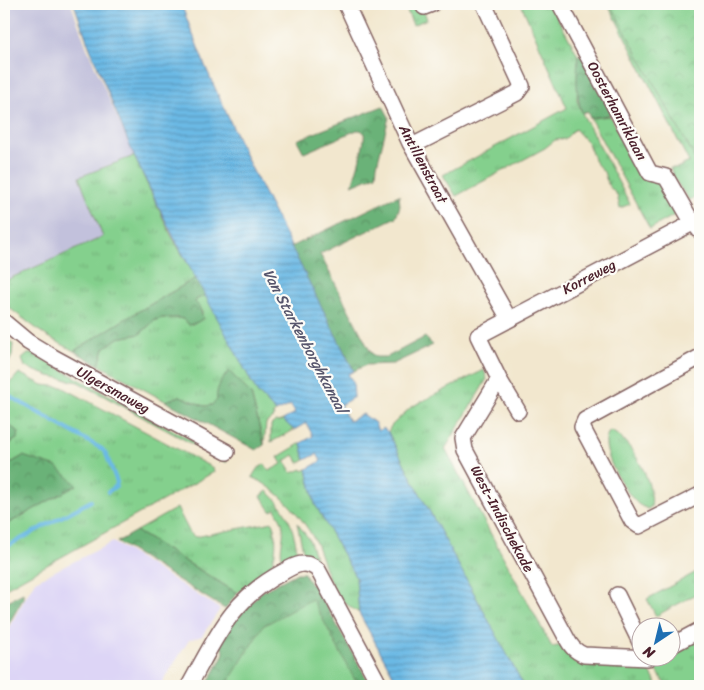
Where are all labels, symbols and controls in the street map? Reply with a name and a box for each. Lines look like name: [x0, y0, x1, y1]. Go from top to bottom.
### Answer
street label: Oosterhamriklaan: [580, 57, 654, 166]
street label: Antillenstraat: [391, 119, 455, 209]
street label: Korreweg: [558, 252, 620, 302]
water label: Van Starkenborghkanaal: [256, 264, 356, 421]
street label: Ulgersmaweg: [72, 359, 154, 421]
street label: West-Indischekade: [463, 461, 541, 577]
north arrow: [632, 618, 682, 668]
text: N: [637, 639, 661, 666]

